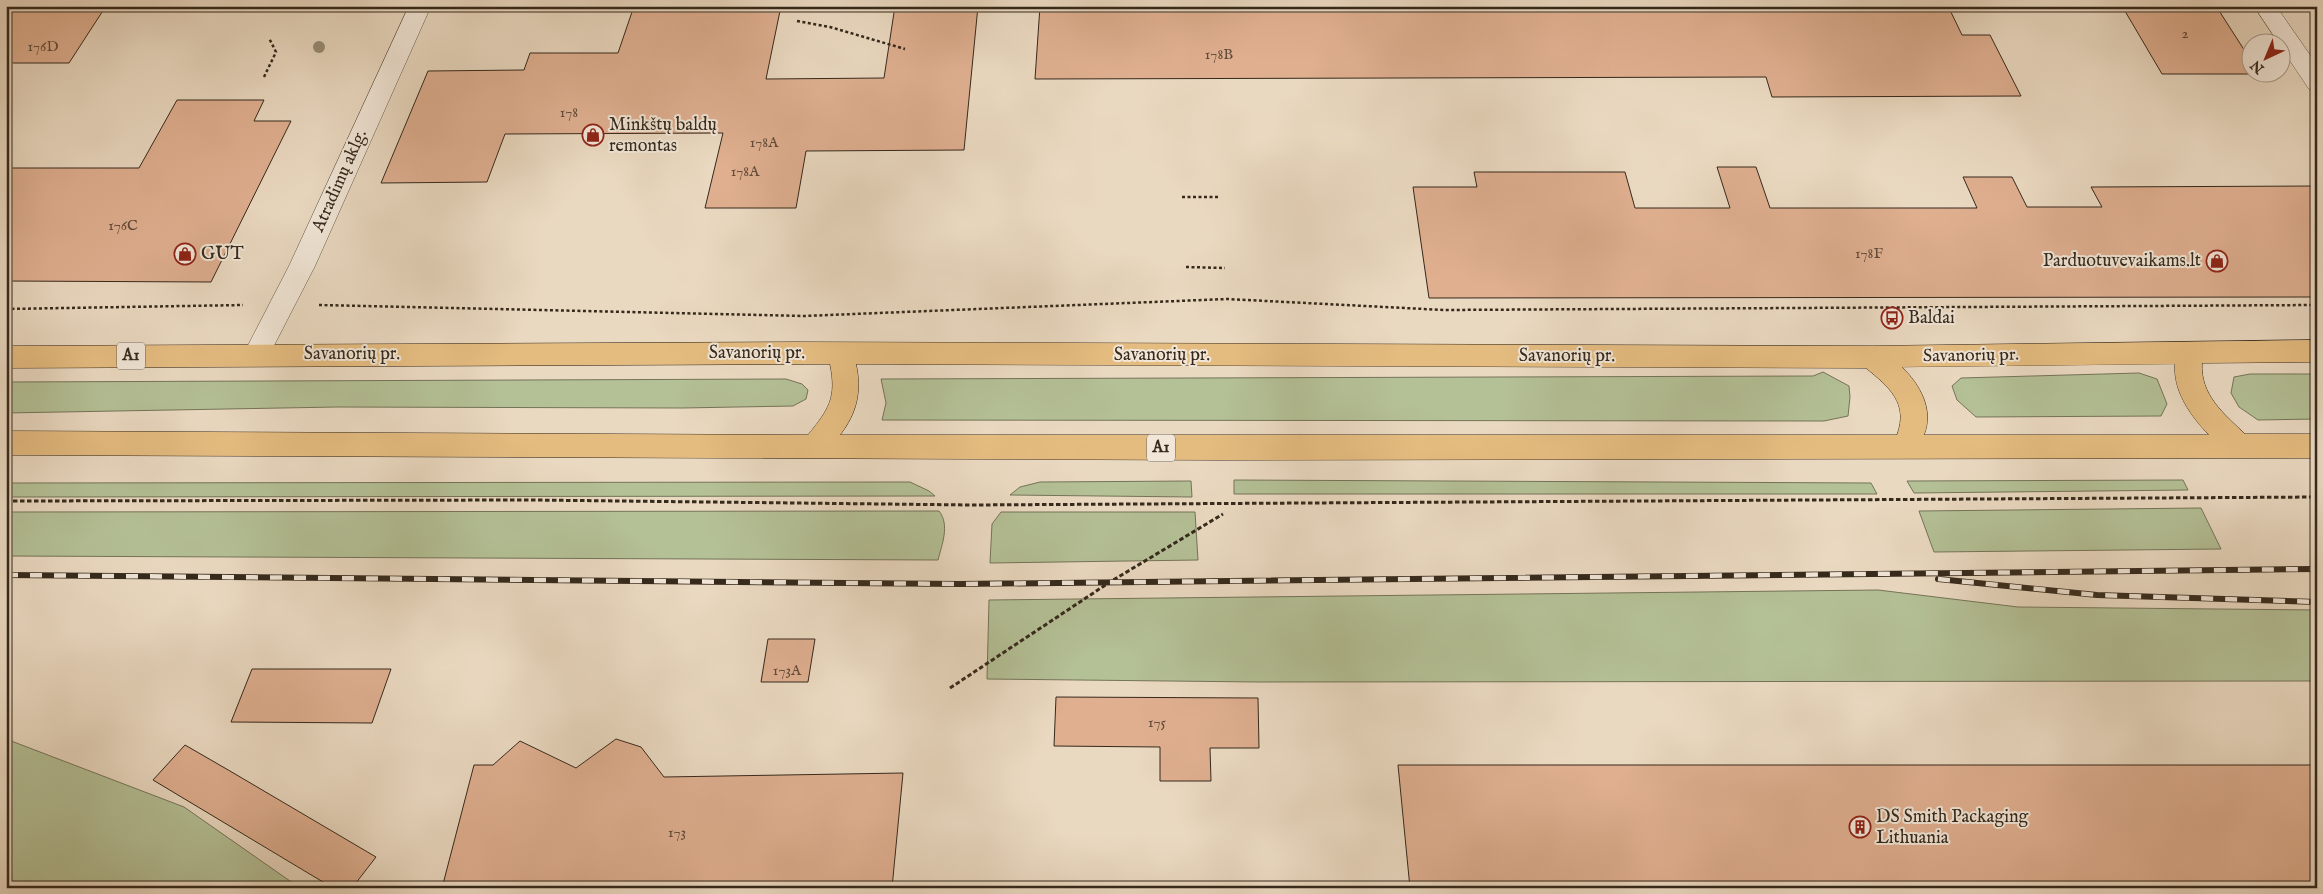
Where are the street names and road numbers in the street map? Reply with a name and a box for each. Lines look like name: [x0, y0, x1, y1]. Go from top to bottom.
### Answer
street label: Atradimų aklg.: [307, 126, 373, 237]
road number: A1: [117, 342, 145, 370]
street label: Savanorių pr.: [709, 342, 805, 365]
street label: Savanorių pr.: [304, 343, 400, 366]
street label: Savanorių pr.: [1114, 344, 1210, 367]
street label: Savanorių pr.: [1923, 344, 2019, 368]
street label: Savanorių pr.: [1519, 345, 1615, 368]
road number: A1: [1147, 434, 1175, 462]

